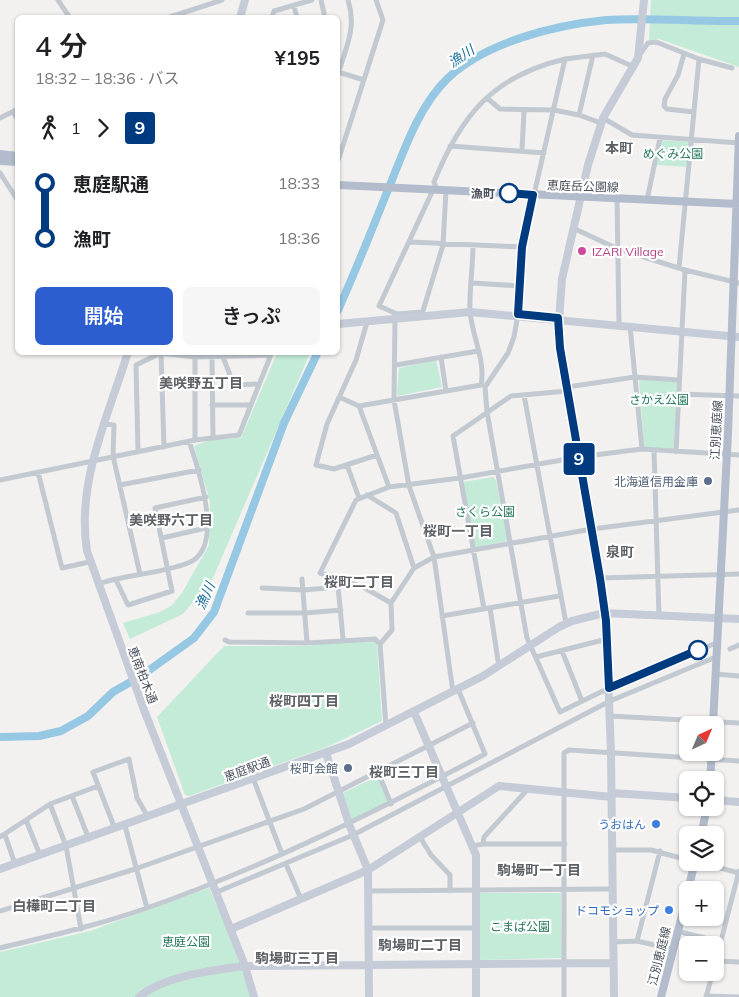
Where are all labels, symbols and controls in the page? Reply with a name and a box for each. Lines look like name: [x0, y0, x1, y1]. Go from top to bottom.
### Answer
text: 4 分: [35, 28, 87, 63]
water label: 漁川: [444, 40, 479, 71]
text: ¥195: [274, 46, 320, 70]
text: 18:32 – 18:36 · バス: [35, 68, 180, 88]
icon: walk: [35, 114, 63, 142]
icon: forward: [89, 114, 117, 142]
text: 9: [135, 116, 145, 139]
text: 1: [71, 118, 81, 138]
district label: 本町: [605, 139, 633, 157]
park label: めぐみ公園: [643, 146, 703, 161]
text: 恵庭駅通: [73, 172, 149, 196]
text: 18:33: [278, 173, 320, 193]
street label: 恵庭岳公園線: [547, 177, 619, 195]
marker: 漁町: [499, 183, 519, 203]
place label: 漁町: [471, 186, 495, 201]
text: 漁町: [73, 227, 111, 251]
text: 18:36: [278, 228, 320, 248]
place label: IZARI Village: [592, 244, 663, 259]
marker: IZARI Village: [576, 245, 588, 257]
button: 開始: [35, 287, 173, 345]
button: きっぷ: [183, 287, 320, 345]
district label: 美咲野五丁目: [159, 374, 243, 392]
park label: さかえ公園: [629, 392, 689, 407]
street label: 江別恵庭線: [707, 400, 725, 460]
line badge: 9: [563, 443, 595, 475]
text: 9: [574, 447, 584, 470]
place label: 北海道信用金庫: [614, 474, 698, 489]
marker: 北海道信用金庫: [702, 475, 714, 487]
park label: さくら公園: [455, 504, 515, 519]
district label: 美咲野六丁目: [129, 511, 213, 529]
district label: 桜町一丁目: [423, 522, 493, 540]
district label: 泉町: [606, 543, 634, 561]
district label: 桜町二丁目: [324, 573, 394, 591]
water label: 漁川: [191, 578, 220, 612]
unlabelled marker: [688, 640, 708, 660]
street label: 恵南柏木通: [125, 644, 161, 706]
district label: 桜町四丁目: [269, 692, 339, 710]
north arrow: [679, 716, 724, 761]
map controls: [679, 716, 724, 981]
street label: 恵庭駅通: [222, 754, 272, 784]
place label: 桜町会館: [290, 761, 338, 776]
marker: 桜町会館: [342, 762, 354, 774]
district label: 桜町三丁目: [369, 763, 439, 781]
button: locate: [679, 771, 724, 816]
place label: うおはん: [598, 817, 646, 832]
marker: うおはん: [650, 818, 662, 830]
button: layers: [679, 826, 724, 871]
district label: 駒場町一丁目: [497, 861, 581, 879]
button: +: [679, 881, 724, 926]
district label: 白樺町二丁目: [12, 897, 96, 915]
place label: ドコモショップ: [575, 903, 659, 918]
marker: ドコモショップ: [663, 904, 675, 916]
park label: こまば公園: [490, 919, 550, 934]
street label: 江別恵庭線: [644, 925, 674, 987]
park label: 恵庭公園: [162, 934, 210, 949]
district label: 駒場町二丁目: [378, 936, 462, 954]
button: −: [679, 936, 724, 981]
district label: 駒場町三丁目: [255, 949, 339, 967]

